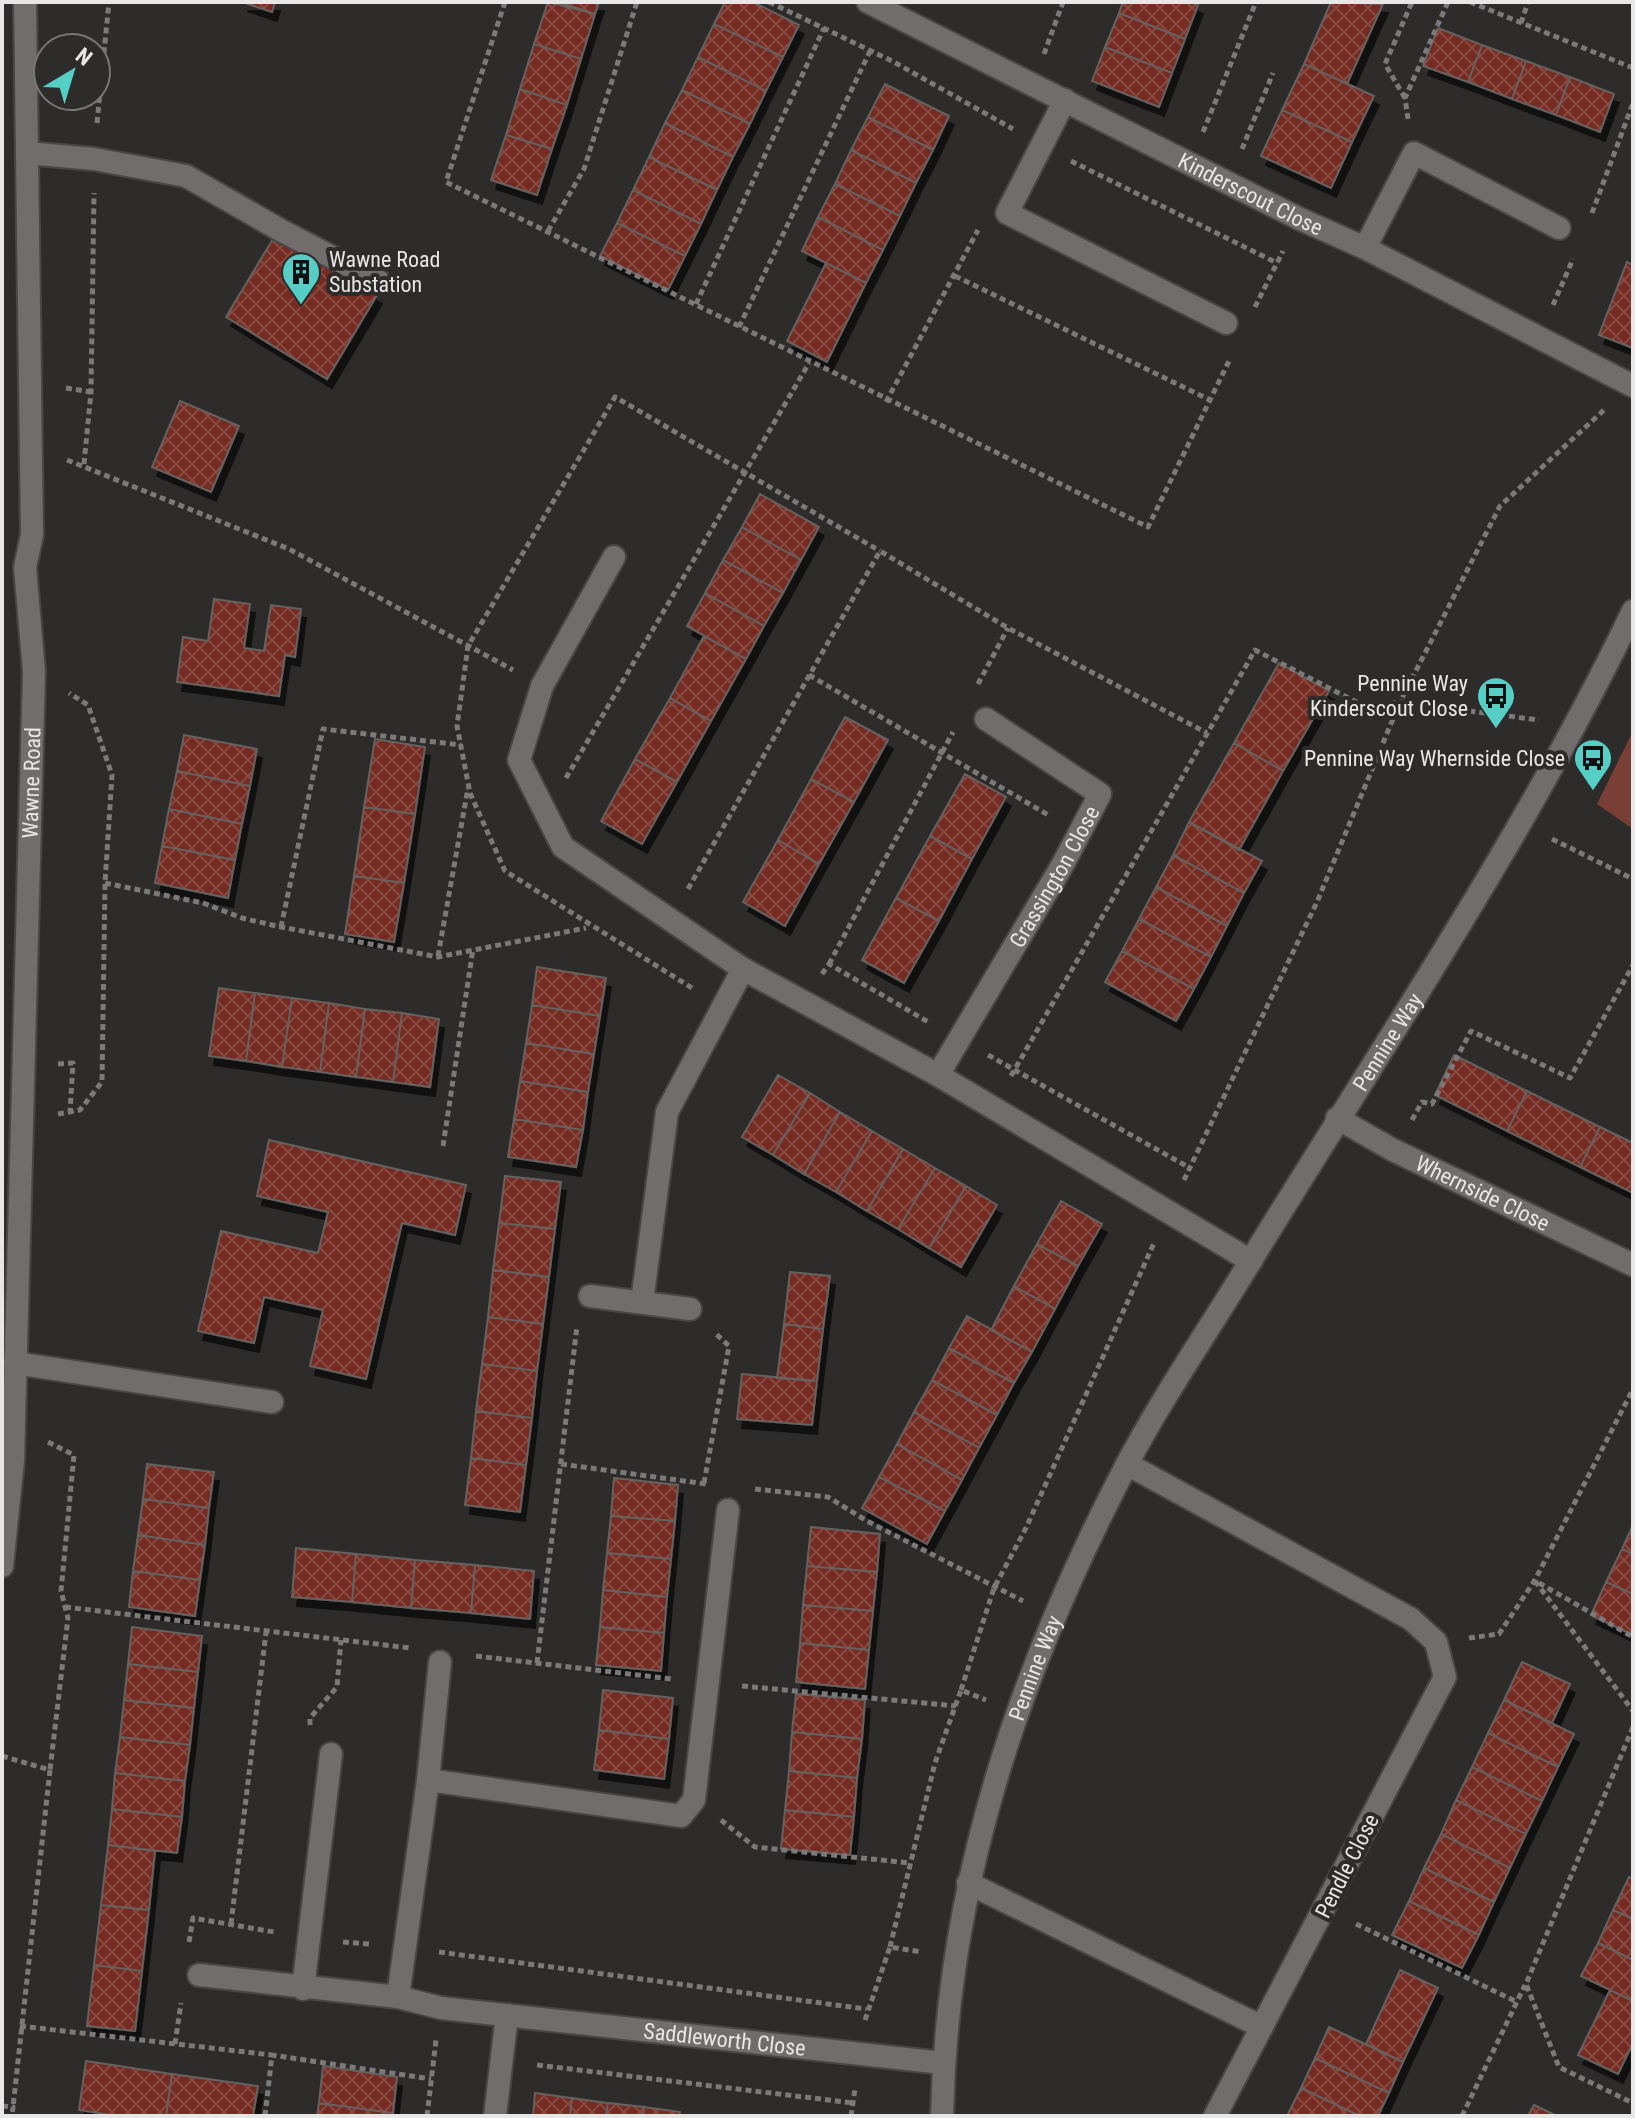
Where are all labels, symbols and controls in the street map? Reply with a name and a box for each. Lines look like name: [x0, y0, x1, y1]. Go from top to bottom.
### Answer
north arrow: [32, 32, 112, 112]
text: N: [71, 43, 97, 71]
street label: Kinderscout Close: [1174, 147, 1327, 240]
place label: Wawne Road Substation: [329, 247, 440, 297]
building icon: Wawne Road Substation: [280, 251, 322, 306]
place label: Pennine Way Kinderscout Close: [1310, 671, 1468, 721]
bus stop icon: Pennine Way Kinderscout Close: [1475, 675, 1517, 730]
street label: Wawne Road: [17, 727, 45, 839]
bus stop icon: Pennine Way Whernside Close: [1572, 737, 1614, 792]
place label: Pennine Way Whernside Close: [1304, 746, 1565, 771]
street label: Grassington Close: [1004, 802, 1104, 952]
street label: Pennine Way: [1347, 988, 1427, 1095]
street label: Whernside Close: [1412, 1150, 1554, 1236]
street label: Pennine Way: [1003, 1611, 1066, 1724]
street label: Pendle Close: [1310, 1810, 1384, 1922]
street label: Saddleworth Close: [642, 2018, 807, 2060]

